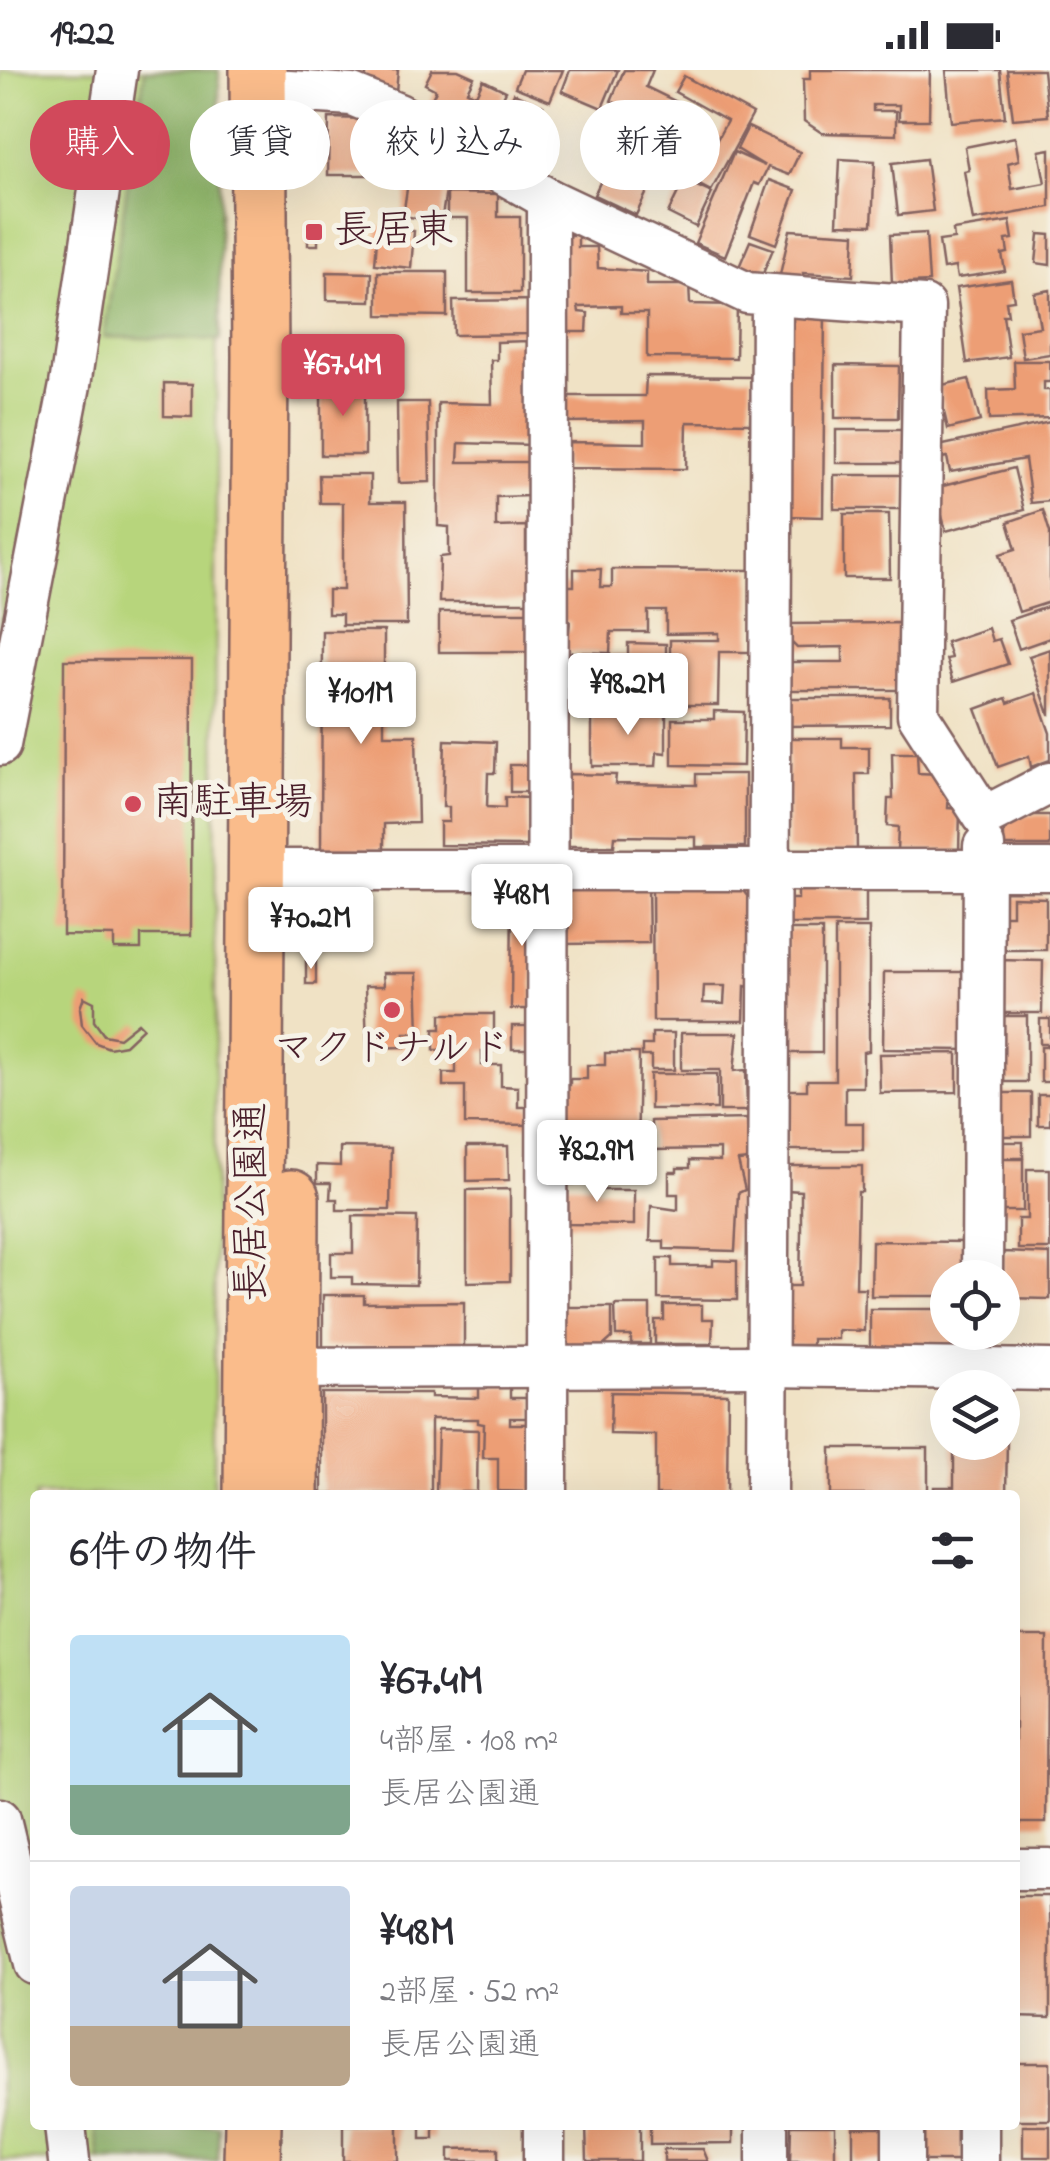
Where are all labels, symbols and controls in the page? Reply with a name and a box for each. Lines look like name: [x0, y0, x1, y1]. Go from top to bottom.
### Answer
text: 19:22: [50, 7, 115, 63]
chip: 購入: [30, 100, 170, 190]
chip: 賃貸: [190, 100, 330, 190]
chip: 絞り込み: [350, 100, 560, 190]
chip: 新着: [580, 100, 720, 190]
place label: 長居東: [334, 203, 454, 262]
marker: 長居東: [303, 221, 325, 243]
pin: ¥67.4M: [262, 334, 424, 419]
text: ¥67.4M: [304, 343, 382, 390]
pin: ¥98.2M: [547, 653, 709, 738]
pin: ¥101M: [291, 662, 431, 747]
text: ¥98.2M: [590, 662, 666, 709]
text: ¥101M: [328, 671, 394, 718]
place label: 南駐車場: [153, 775, 313, 834]
marker: 南駐車場: [122, 793, 144, 815]
pin: ¥48M: [463, 864, 581, 949]
text: ¥48M: [493, 873, 551, 920]
pin: ¥70.2M: [230, 887, 392, 972]
text: ¥70.2M: [270, 896, 352, 943]
marker: マクドナルド: [381, 999, 403, 1021]
place label: マクドナルド: [274, 1021, 510, 1080]
street label: 長居公園通: [224, 1102, 283, 1302]
pin: ¥82.9M: [516, 1120, 678, 1205]
text: ¥82.9M: [559, 1129, 635, 1176]
map controls: [930, 1260, 1020, 1460]
button: locate: [930, 1260, 1020, 1350]
button: layers: [930, 1370, 1020, 1460]
icon: filters: [925, 1523, 980, 1578]
text: 6件の物件: [70, 1524, 256, 1585]
text: ¥67.4M: [380, 1652, 484, 1713]
icon: home: [150, 1675, 270, 1795]
text: 4部屋 · 108 m²: [380, 1719, 558, 1766]
text: 長居公園通: [380, 1772, 540, 1819]
text: ¥48M: [380, 1903, 455, 1964]
icon: home: [150, 1926, 270, 2046]
text: 2部屋 · 52 m²: [380, 1970, 559, 2017]
text: 長居公園通: [380, 2023, 540, 2070]

